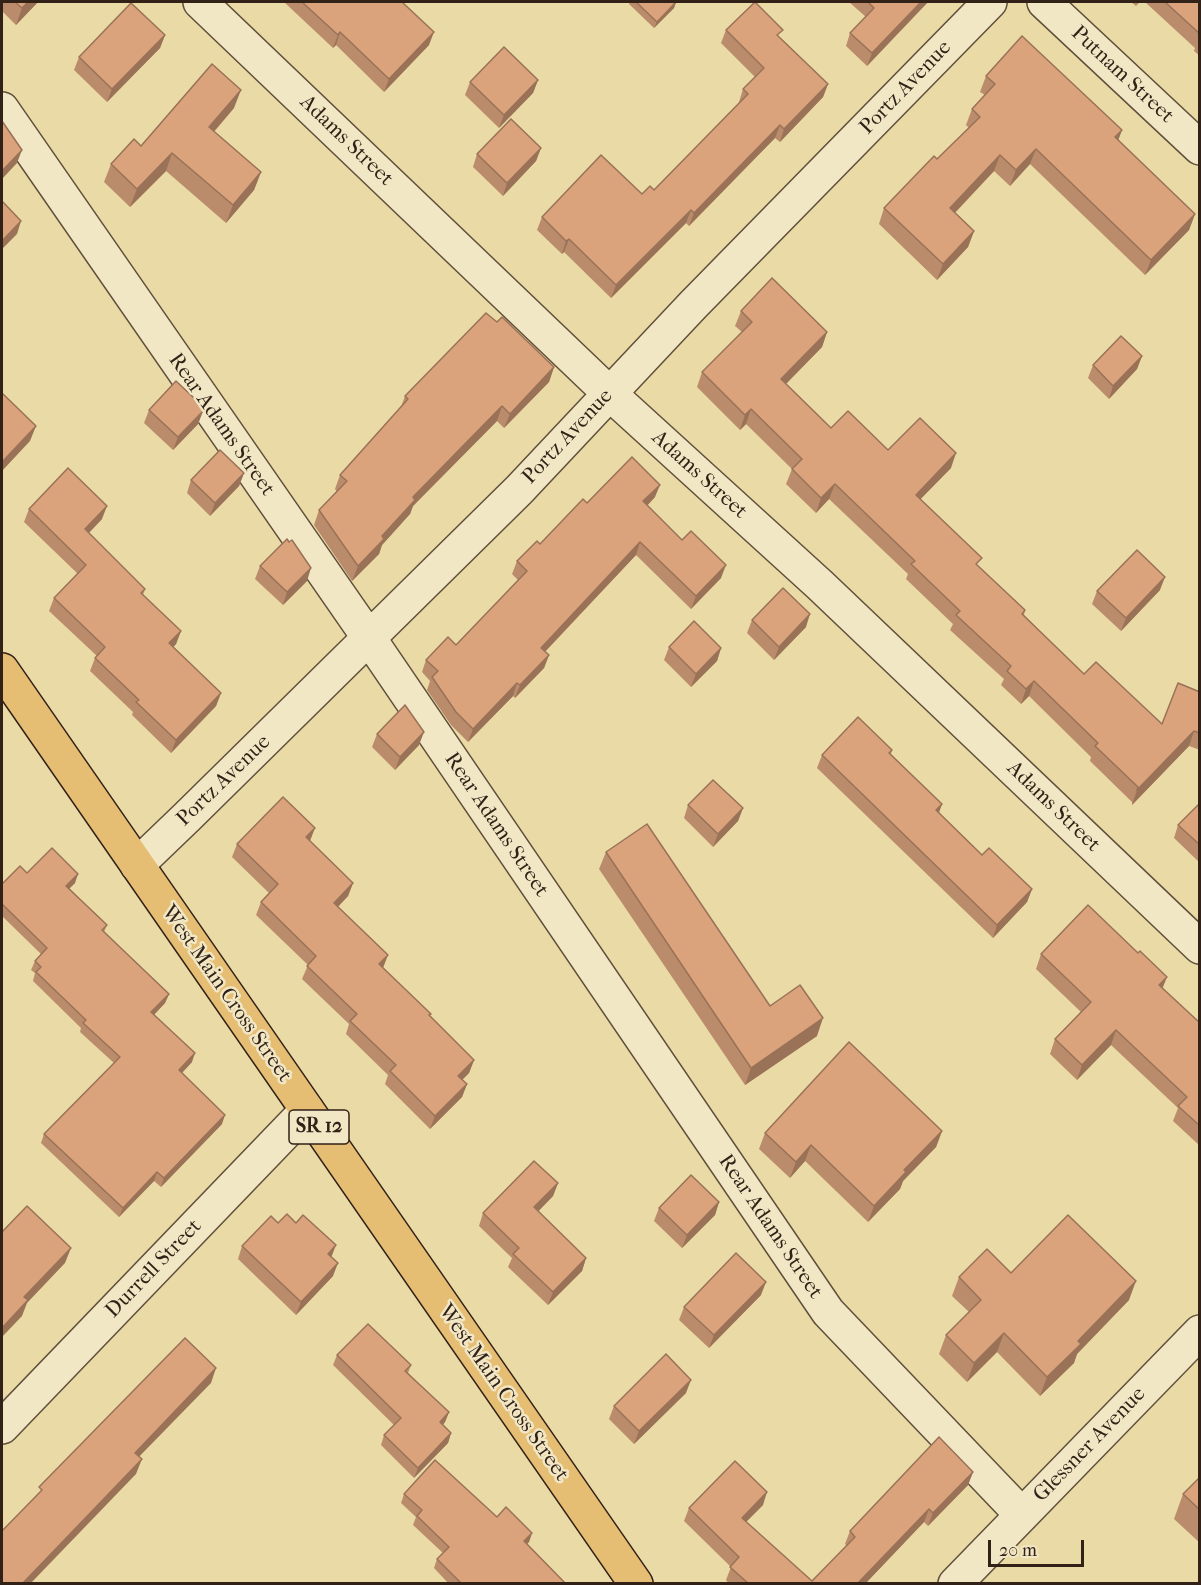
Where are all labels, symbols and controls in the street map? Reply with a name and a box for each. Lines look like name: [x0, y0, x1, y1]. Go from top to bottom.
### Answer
street label: Putnam Street: [1065, 21, 1179, 129]
street label: Portz Avenue: [855, 36, 957, 140]
street label: Adams Street: [294, 90, 398, 192]
street label: Rear Adams Street: [162, 349, 280, 501]
street label: Portz Avenue: [518, 384, 618, 490]
street label: Adams Street: [646, 426, 752, 524]
street label: Portz Avenue: [172, 730, 276, 832]
street label: Rear Adams Street: [438, 748, 554, 902]
street label: Adams Street: [1001, 756, 1105, 858]
street label: West Main Cross Street: [155, 901, 297, 1087]
road number: SR 12: [289, 1110, 349, 1144]
street label: Rear Adams Street: [712, 1150, 828, 1304]
street label: Durrell Street: [101, 1214, 207, 1324]
street label: West Main Cross Street: [432, 1300, 574, 1486]
street label: Glessner Avenue: [1029, 1382, 1151, 1508]
scale bar: [991, 1528, 1087, 1566]
text: 20 m: [999, 1540, 1037, 1561]

